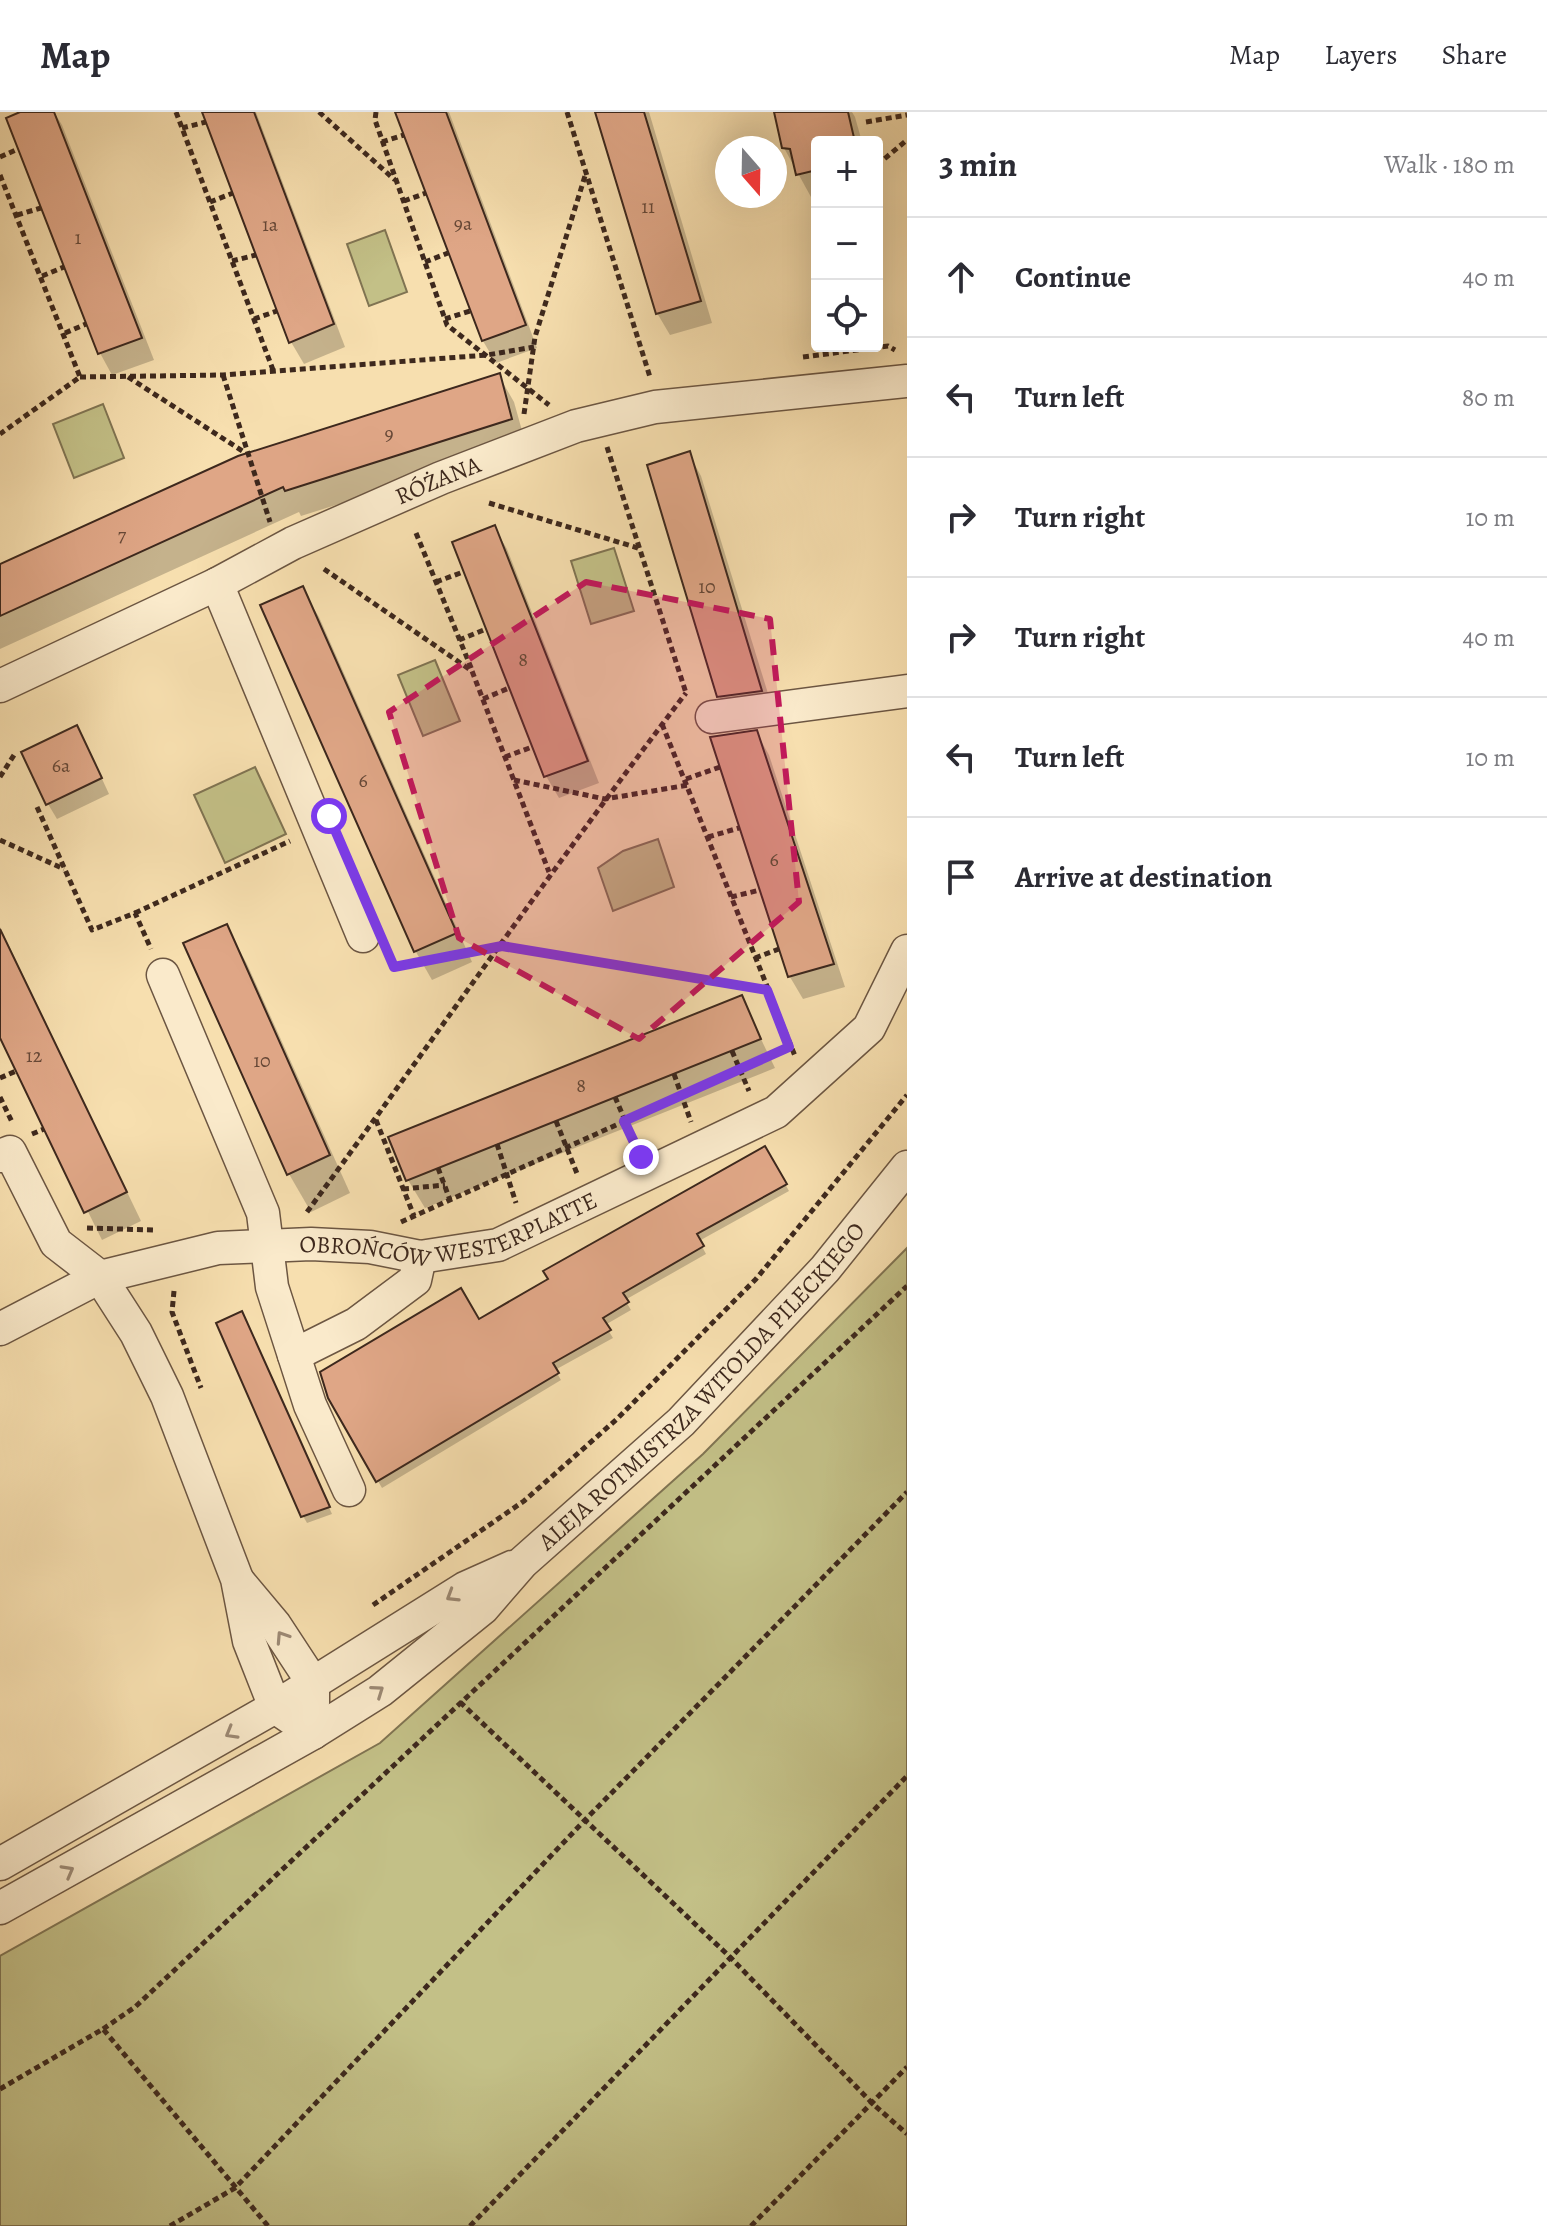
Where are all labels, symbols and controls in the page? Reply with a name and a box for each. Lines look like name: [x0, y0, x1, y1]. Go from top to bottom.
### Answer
text: Map: [40, 29, 110, 81]
text: Map: [1229, 36, 1280, 74]
text: Layers: [1324, 36, 1397, 74]
text: Share: [1441, 36, 1507, 74]
north arrow: [715, 136, 787, 208]
map controls: [811, 136, 883, 352]
button: +: [811, 136, 883, 208]
text: 3 min: [939, 141, 1017, 188]
text: Walk · 180 m: [1384, 147, 1515, 182]
house number: 11: [641, 193, 655, 220]
button: −: [811, 208, 883, 280]
house number: 9a: [454, 210, 473, 237]
house number: 1a: [262, 211, 279, 238]
house number: 1: [75, 224, 82, 251]
icon: ahead: [939, 255, 983, 299]
text: Continue: [1015, 257, 1131, 297]
text: 40 m: [1463, 260, 1515, 295]
button: locate: [811, 280, 883, 352]
icon: left: [939, 375, 983, 419]
text: Turn left: [1015, 377, 1124, 417]
text: 80 m: [1462, 380, 1515, 415]
house number: 9: [384, 420, 394, 447]
street label: RÓŻANA: [390, 448, 486, 512]
icon: right: [939, 495, 983, 539]
text: Turn right: [1015, 497, 1145, 537]
text: 10 m: [1465, 500, 1515, 535]
house number: 7: [118, 521, 127, 548]
house number: 10: [698, 573, 716, 600]
icon: right: [939, 615, 983, 659]
text: Turn right: [1015, 617, 1145, 657]
text: 40 m: [1463, 620, 1515, 655]
house number: 8: [518, 646, 528, 673]
icon: left: [939, 735, 983, 779]
text: Turn left: [1015, 737, 1124, 777]
text: 10 m: [1465, 740, 1515, 775]
house number: 6a: [52, 752, 71, 779]
house number: 6: [358, 767, 368, 794]
route start: [311, 798, 347, 834]
house number: 6: [769, 846, 779, 873]
icon: arrive: [939, 855, 983, 899]
text: Arrive at destination: [1015, 857, 1272, 897]
house number: 12: [26, 1042, 43, 1069]
house number: 10: [253, 1047, 271, 1074]
house number: 8: [576, 1072, 586, 1099]
route end: [623, 1139, 659, 1175]
street label: OBROŃCÓW WESTERPLATTE: [299, 1184, 602, 1275]
street label: ALEJA ROTMISTRZA WITOLDA PILECKIEGO: [531, 1216, 872, 1558]
one-way arrow: [446, 1587, 461, 1602]
one-way arrow: [277, 1631, 292, 1645]
one-way arrow: [370, 1686, 384, 1701]
one-way arrow: [225, 1723, 240, 1739]
one-way arrow: [60, 1865, 74, 1881]

